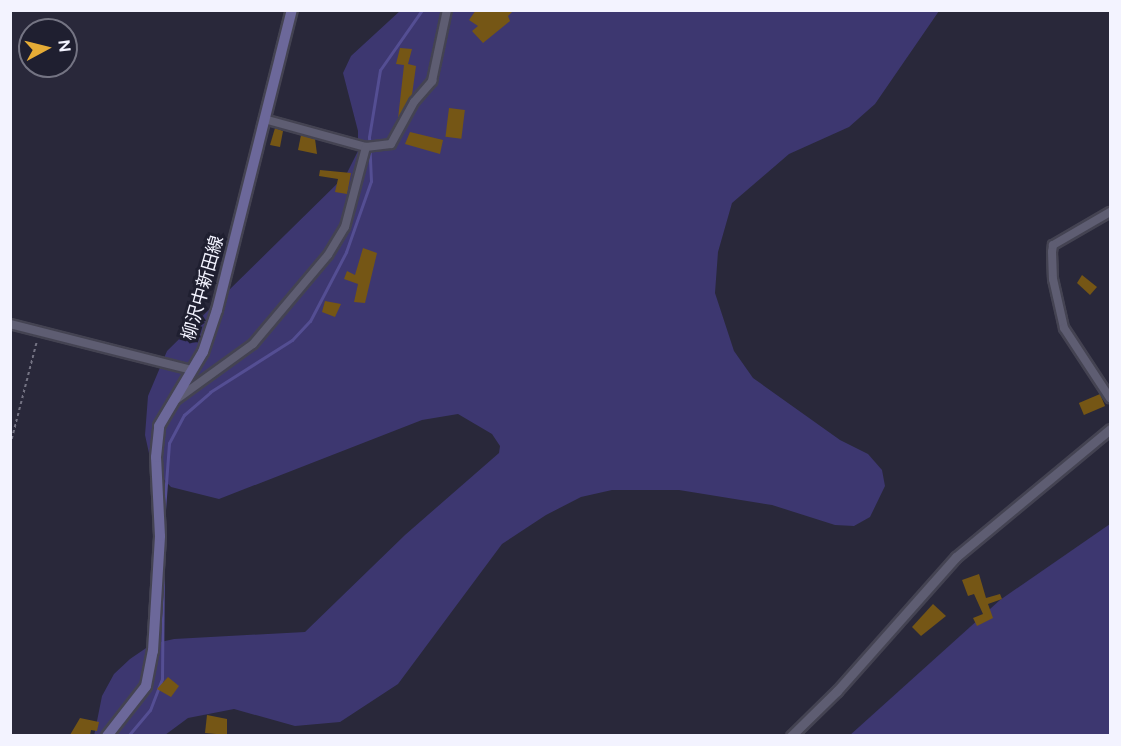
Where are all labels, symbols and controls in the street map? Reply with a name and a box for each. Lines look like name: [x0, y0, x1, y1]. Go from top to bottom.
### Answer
north arrow: [18, 18, 78, 78]
text: N: [54, 39, 75, 53]
street label: 柳沢中新田線: [178, 233, 228, 343]

